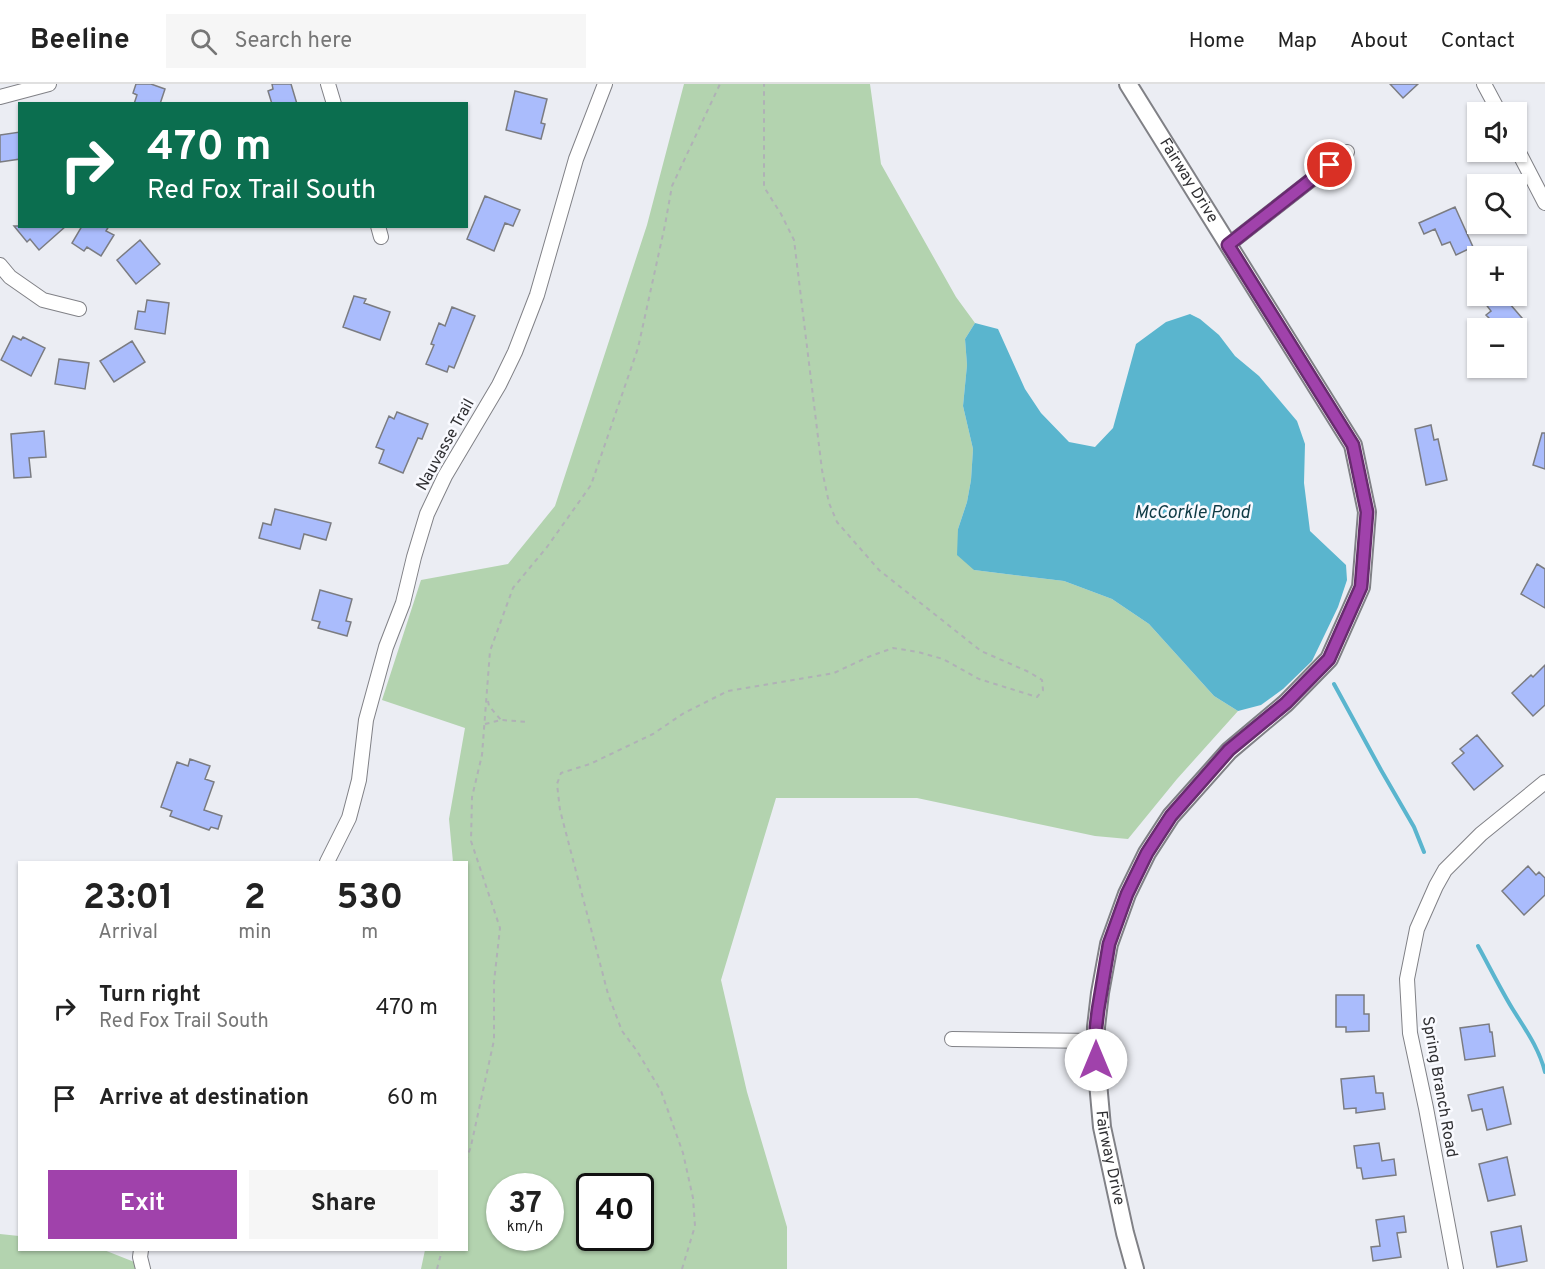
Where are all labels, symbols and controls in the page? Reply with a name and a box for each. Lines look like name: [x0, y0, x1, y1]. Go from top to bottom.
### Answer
search box: [166, 14, 586, 68]
text: Beeline: [30, 23, 130, 59]
icon: search: [187, 25, 220, 58]
text: Search here: [235, 28, 352, 55]
text: Home: [1189, 28, 1245, 55]
text: Map: [1278, 28, 1317, 55]
text: About: [1350, 28, 1408, 55]
text: Contact: [1441, 28, 1515, 55]
map controls: [1467, 102, 1527, 378]
button: sound: [1467, 102, 1527, 162]
text: 470 m: [147, 122, 272, 175]
icon: right: [48, 126, 126, 204]
street label: Fairway Drive: [1154, 135, 1222, 227]
pin: [1304, 139, 1355, 190]
icon: arrive: [1313, 148, 1346, 181]
text: Red Fox Trail South: [147, 174, 376, 208]
button: search: [1467, 174, 1527, 234]
button: +: [1467, 246, 1527, 306]
button: −: [1467, 318, 1527, 378]
street label: Nauvasse Trail: [413, 396, 479, 494]
water label: McCorkle Pond: [1134, 502, 1251, 525]
text: 23:01: [83, 876, 173, 922]
text: 2: [244, 876, 266, 922]
text: 530: [336, 876, 403, 922]
text: Arrival: [98, 920, 158, 946]
text: min: [238, 920, 271, 946]
text: m: [361, 920, 378, 946]
text: Turn right: [99, 982, 201, 1009]
icon: right: [48, 992, 81, 1025]
text: 470 m: [376, 995, 438, 1022]
text: Red Fox Trail South: [99, 1009, 269, 1035]
street label: Spring Branch Road: [1417, 1015, 1461, 1159]
position arrow: [1064, 1028, 1128, 1092]
icon: arrive: [48, 1082, 81, 1115]
text: Arrive at destination: [99, 1085, 309, 1112]
text: 60 m: [387, 1085, 438, 1112]
street label: Fairway Drive: [1091, 1110, 1129, 1207]
button: Exit: [48, 1170, 237, 1239]
button: Share: [249, 1170, 438, 1239]
speed limit sign: 40: [576, 1173, 654, 1251]
text: 37: [508, 1186, 542, 1223]
text: km/h: [507, 1218, 543, 1237]

